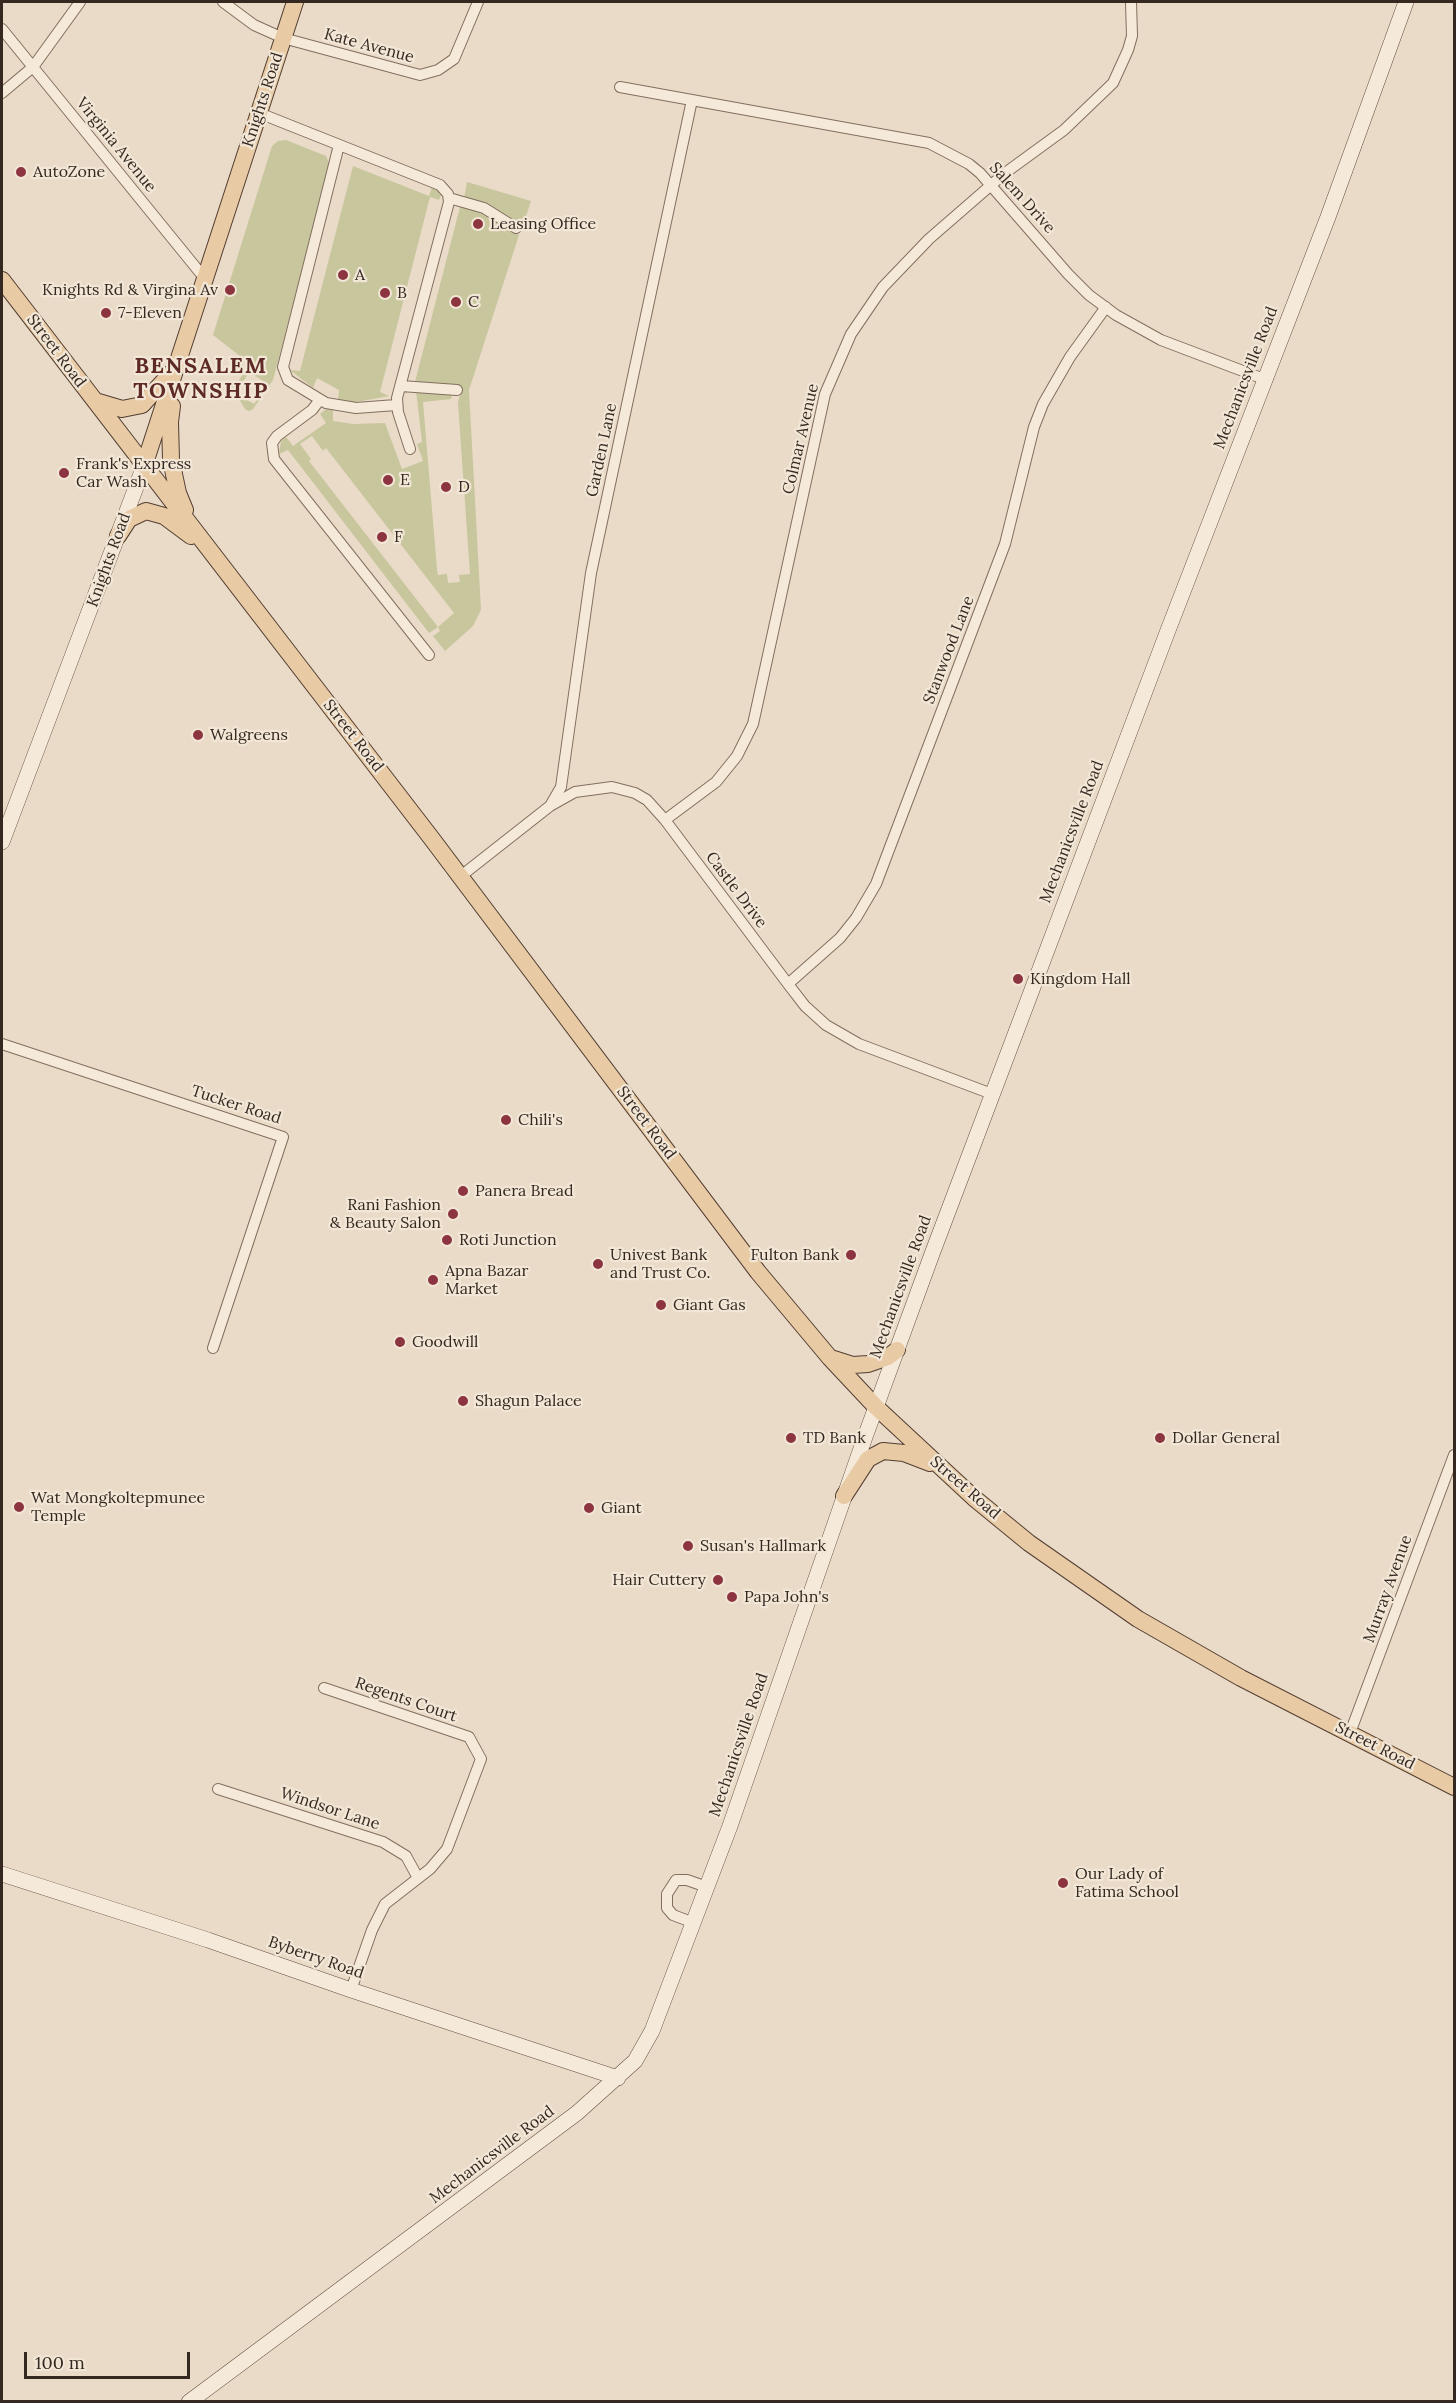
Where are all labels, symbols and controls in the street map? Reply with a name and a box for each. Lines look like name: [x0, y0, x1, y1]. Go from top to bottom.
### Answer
street label: Kate Avenue: [322, 25, 416, 67]
street label: Knights Road: [239, 50, 287, 150]
street label: Virginia Avenue: [72, 94, 160, 196]
street label: Salem Drive: [985, 159, 1059, 237]
place label: AutoZone: [33, 162, 105, 182]
marker: AutoZone: [14, 165, 28, 179]
place label: Leasing Office: [490, 214, 596, 234]
marker: Leasing Office: [471, 217, 485, 231]
place label: A: [355, 265, 365, 285]
marker: A: [336, 268, 350, 282]
place label: Knights Rd & Virgina Av: [42, 280, 218, 300]
marker: Knights Rd & Virgina Av: [223, 283, 237, 297]
place label: B: [397, 283, 407, 303]
marker: B: [378, 286, 392, 300]
place label: C: [468, 292, 479, 312]
marker: C: [449, 295, 463, 309]
place label: 7-Eleven: [118, 303, 182, 323]
street label: Mechanicsville Road: [1210, 304, 1282, 452]
marker: 7-Eleven: [99, 306, 113, 320]
street label: Street Road: [22, 311, 90, 391]
district label: BENSALEM TOWNSHIP: [133, 354, 269, 406]
street label: Colmar Avenue: [779, 382, 823, 496]
street label: Garden Lane: [583, 401, 621, 499]
place label: Frank's Express Car Wash: [76, 454, 191, 492]
marker: Frank's Express Car Wash: [57, 466, 71, 480]
place label: E: [400, 470, 410, 490]
marker: E: [381, 473, 395, 487]
place label: D: [458, 477, 470, 497]
marker: D: [439, 480, 453, 494]
street label: Knights Road: [83, 510, 135, 610]
place label: F: [394, 527, 403, 547]
marker: F: [375, 530, 389, 544]
street label: Stanwood Lane: [920, 593, 978, 707]
street label: Street Road: [319, 696, 387, 776]
place label: Walgreens: [210, 725, 288, 745]
marker: Walgreens: [191, 728, 205, 742]
street label: Mechanicsville Road: [1036, 758, 1108, 906]
street label: Castle Drive: [701, 848, 771, 932]
place label: Kingdom Hall: [1030, 969, 1131, 989]
marker: Kingdom Hall: [1011, 972, 1025, 986]
street label: Tucker Road: [189, 1081, 283, 1129]
street label: Street Road: [612, 1083, 680, 1163]
place label: Chili's: [518, 1110, 563, 1130]
marker: Chili's: [499, 1113, 513, 1127]
place label: Panera Bread: [475, 1181, 574, 1201]
marker: Panera Bread: [456, 1184, 470, 1198]
place label: Rani Fashion & Beauty Salon: [330, 1195, 441, 1233]
marker: Rani Fashion & Beauty Salon: [446, 1207, 460, 1221]
street label: Mechanicsville Road: [866, 1213, 936, 1361]
place label: Roti Junction: [459, 1230, 557, 1250]
marker: Roti Junction: [440, 1233, 454, 1247]
place label: Univest Bank and Trust Co.: [610, 1245, 711, 1283]
place label: Fulton Bank: [751, 1245, 839, 1265]
marker: Fulton Bank: [844, 1248, 858, 1262]
marker: Univest Bank and Trust Co.: [591, 1257, 605, 1271]
place label: Apna Bazar Market: [445, 1261, 528, 1299]
marker: Apna Bazar Market: [426, 1273, 440, 1287]
place label: Giant Gas: [673, 1295, 746, 1315]
marker: Giant Gas: [654, 1298, 668, 1312]
place label: Goodwill: [412, 1332, 478, 1352]
marker: Goodwill: [393, 1335, 407, 1349]
place label: Shagun Palace: [475, 1391, 582, 1411]
marker: Shagun Palace: [456, 1394, 470, 1408]
place label: TD Bank: [803, 1428, 866, 1448]
place label: Dollar General: [1172, 1428, 1280, 1448]
marker: TD Bank: [784, 1431, 798, 1445]
marker: Dollar General: [1153, 1431, 1167, 1445]
street label: Street Road: [926, 1452, 1004, 1524]
place label: Wat Mongkoltepmunee Temple: [31, 1488, 205, 1526]
place label: Giant: [601, 1498, 642, 1518]
marker: Wat Mongkoltepmunee Temple: [12, 1500, 26, 1514]
marker: Giant: [582, 1501, 596, 1515]
street label: Murray Avenue: [1360, 1533, 1416, 1645]
place label: Susan's Hallmark: [700, 1536, 826, 1556]
marker: Susan's Hallmark: [681, 1539, 695, 1553]
place label: Hair Cuttery: [612, 1570, 706, 1590]
marker: Hair Cuttery: [711, 1573, 725, 1587]
place label: Papa John's: [744, 1587, 829, 1607]
marker: Papa John's: [725, 1590, 739, 1604]
street label: Mechanicsville Road: [705, 1671, 773, 1819]
street label: Regents Court: [352, 1674, 460, 1726]
street label: Street Road: [1332, 1718, 1418, 1774]
street label: Windsor Lane: [278, 1784, 382, 1834]
place label: Our Lady of Fatima School: [1075, 1864, 1179, 1902]
marker: Our Lady of Fatima School: [1056, 1876, 1070, 1890]
street label: Byberry Road: [266, 1933, 366, 1983]
street label: Mechanicsville Road: [426, 2102, 558, 2208]
scale bar: [27, 2340, 194, 2378]
text: 100 m: [35, 2351, 85, 2374]

